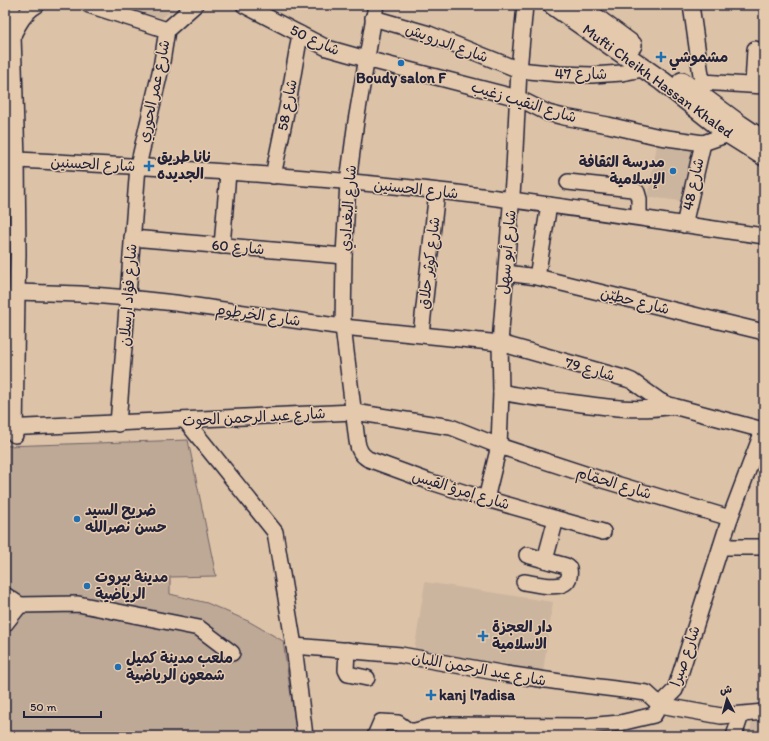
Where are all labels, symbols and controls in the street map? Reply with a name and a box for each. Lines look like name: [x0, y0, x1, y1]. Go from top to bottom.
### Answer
street label: شارع الدرويش: [403, 20, 491, 67]
street label: Mufti Cheikh Hassan Khaled: [579, 20, 737, 142]
street label: شارع 50: [287, 21, 343, 60]
street label: شارع عمر الحوري: [134, 38, 176, 144]
place label: مشموشي: [669, 48, 728, 71]
marker: مشموشي: [656, 52, 666, 62]
marker: Boudy salon F: [396, 58, 406, 68]
street label: شارع 47: [555, 65, 607, 84]
place label: Boudy salon F: [356, 69, 446, 88]
street label: شارع النقيب زغيب: [469, 77, 579, 128]
street label: شارع 58: [273, 78, 302, 132]
place label: نانا طريق الجديده: [157, 148, 212, 183]
street label: شارع الحسنين: [50, 153, 136, 176]
place label: مدرسة الثقافة الإسلامية: [579, 153, 665, 189]
street label: شارع 48: [678, 156, 709, 212]
marker: نانا طريق الجديده: [144, 161, 154, 171]
street label: شارع البغدادي: [336, 164, 362, 252]
marker: مدرسة الثقافة الإسلامية: [668, 166, 678, 176]
street label: شارع الحسنين: [373, 176, 459, 203]
street label: شارع أبو سهل: [494, 209, 521, 295]
street label: شارع كوثر حلاق: [414, 216, 445, 310]
street label: شارع 60: [211, 236, 265, 259]
street label: شارع فؤاد ارسلان: [115, 243, 142, 347]
street label: شارع حطيّن: [598, 284, 671, 319]
street label: شارع الخرطوم: [214, 300, 302, 333]
street label: شارع 79: [563, 353, 617, 386]
street label: شارع عبد الرحمن الحوت: [182, 404, 326, 431]
street label: شارع الحمّام: [574, 463, 654, 505]
street label: شارع إمرؤ القيس: [410, 467, 512, 514]
place label: ضريح السيد حسن نصرالله: [85, 501, 167, 536]
marker: ضريح السيد حسن نصرالله: [72, 514, 82, 524]
place label: مدينة بيروت الرياضية: [95, 568, 168, 603]
marker: مدينة بيروت الرياضية: [82, 581, 92, 591]
place label: دار العجزة الاسلامية: [492, 618, 553, 653]
street label: شارع صبرا: [666, 623, 705, 689]
marker: دار العجزة الاسلامية: [477, 630, 489, 642]
street label: شارع عبد الرحمن اللبان: [410, 648, 548, 691]
place label: ملعب مدينة كميل شمعون الرياضية: [126, 649, 233, 685]
marker: ملعب مدينة كميل شمعون الرياضية: [113, 662, 123, 672]
north arrow: [707, 679, 747, 719]
text: ش: [719, 682, 733, 697]
place label: kanj l7adisa: [439, 686, 515, 705]
marker: kanj l7adisa: [426, 690, 436, 700]
scale bar: [24, 693, 101, 719]
text: 50 m: [30, 700, 56, 714]

